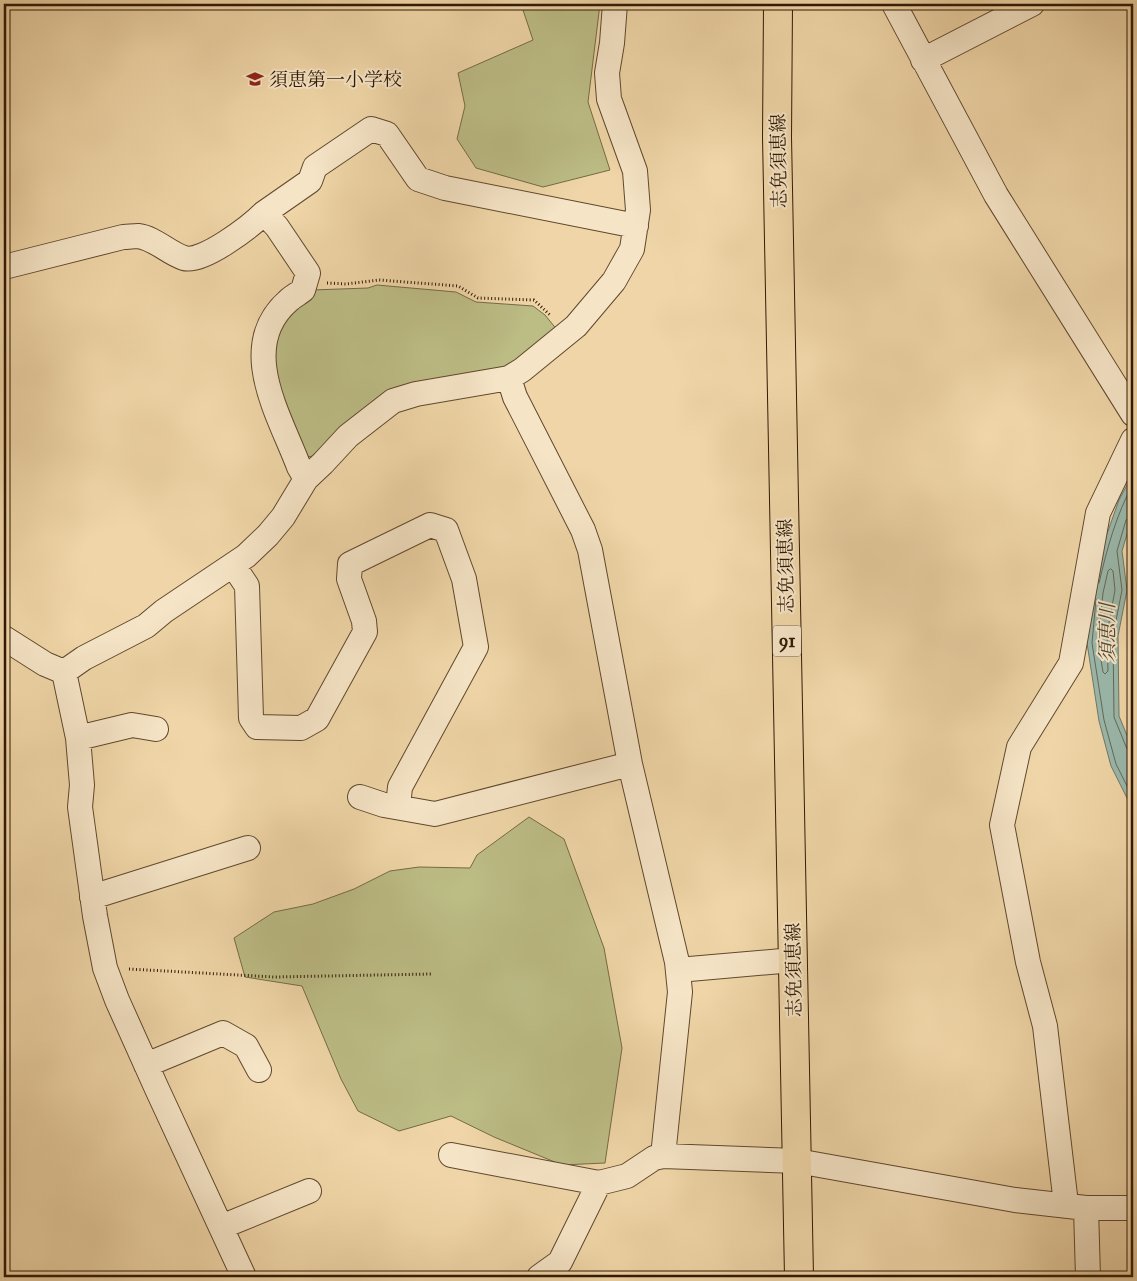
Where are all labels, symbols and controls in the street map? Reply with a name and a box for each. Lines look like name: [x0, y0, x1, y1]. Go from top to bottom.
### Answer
place label: 須恵第一小学校: [269, 68, 402, 91]
school or university icon: 須恵第一小学校: [245, 69, 265, 89]
street label: 志免須恵線: [766, 113, 791, 209]
street label: 志免須恵線: [773, 518, 798, 614]
water label: 須恵川: [1095, 601, 1119, 663]
road number: 91: [773, 626, 801, 656]
street label: 志免須恵線: [781, 922, 806, 1018]

